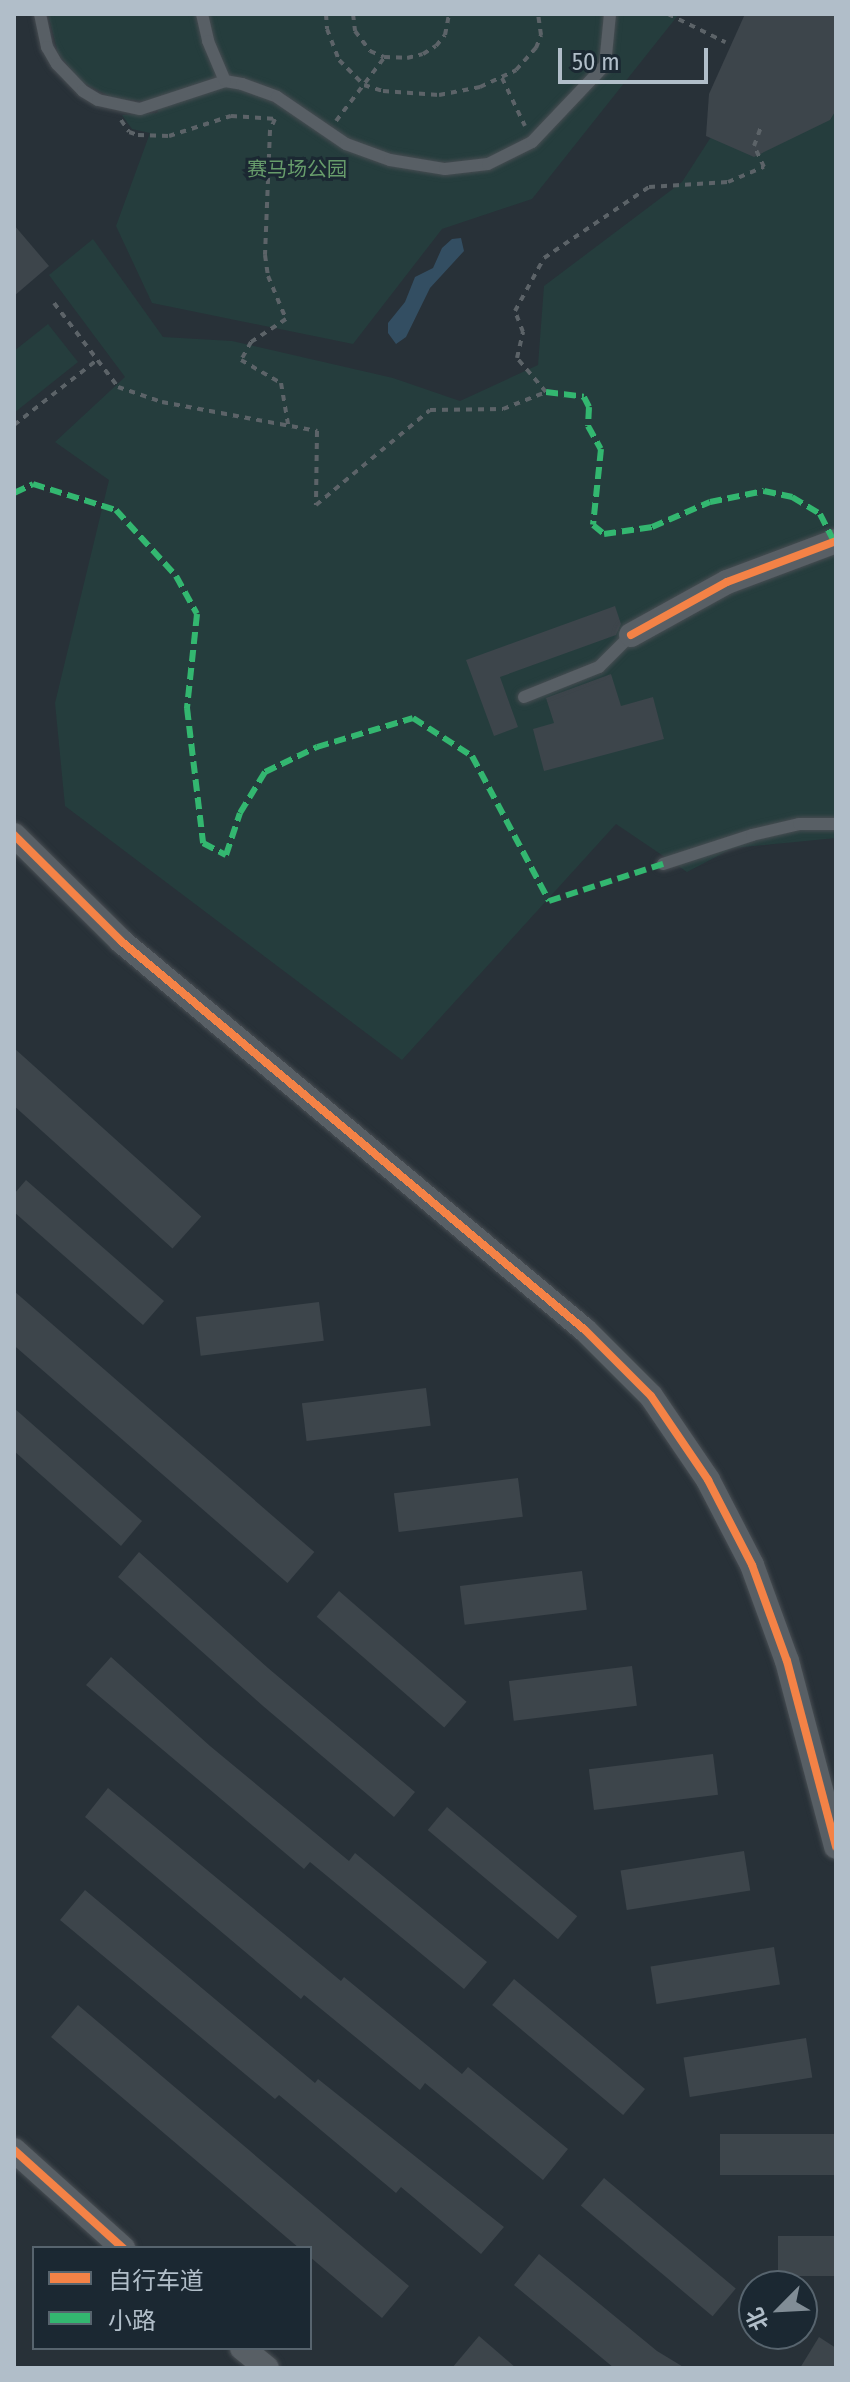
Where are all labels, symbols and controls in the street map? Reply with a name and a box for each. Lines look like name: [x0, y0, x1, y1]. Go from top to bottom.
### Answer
scale bar: [562, 32, 712, 82]
text: 50 m: [572, 48, 620, 76]
park label: 赛马场公园: [247, 157, 347, 181]
legend: [32, 2246, 312, 2350]
text: 自行车道: [108, 2267, 204, 2295]
north arrow: [738, 2270, 818, 2350]
text: 北: [741, 2304, 774, 2335]
text: 小路: [108, 2307, 156, 2335]

